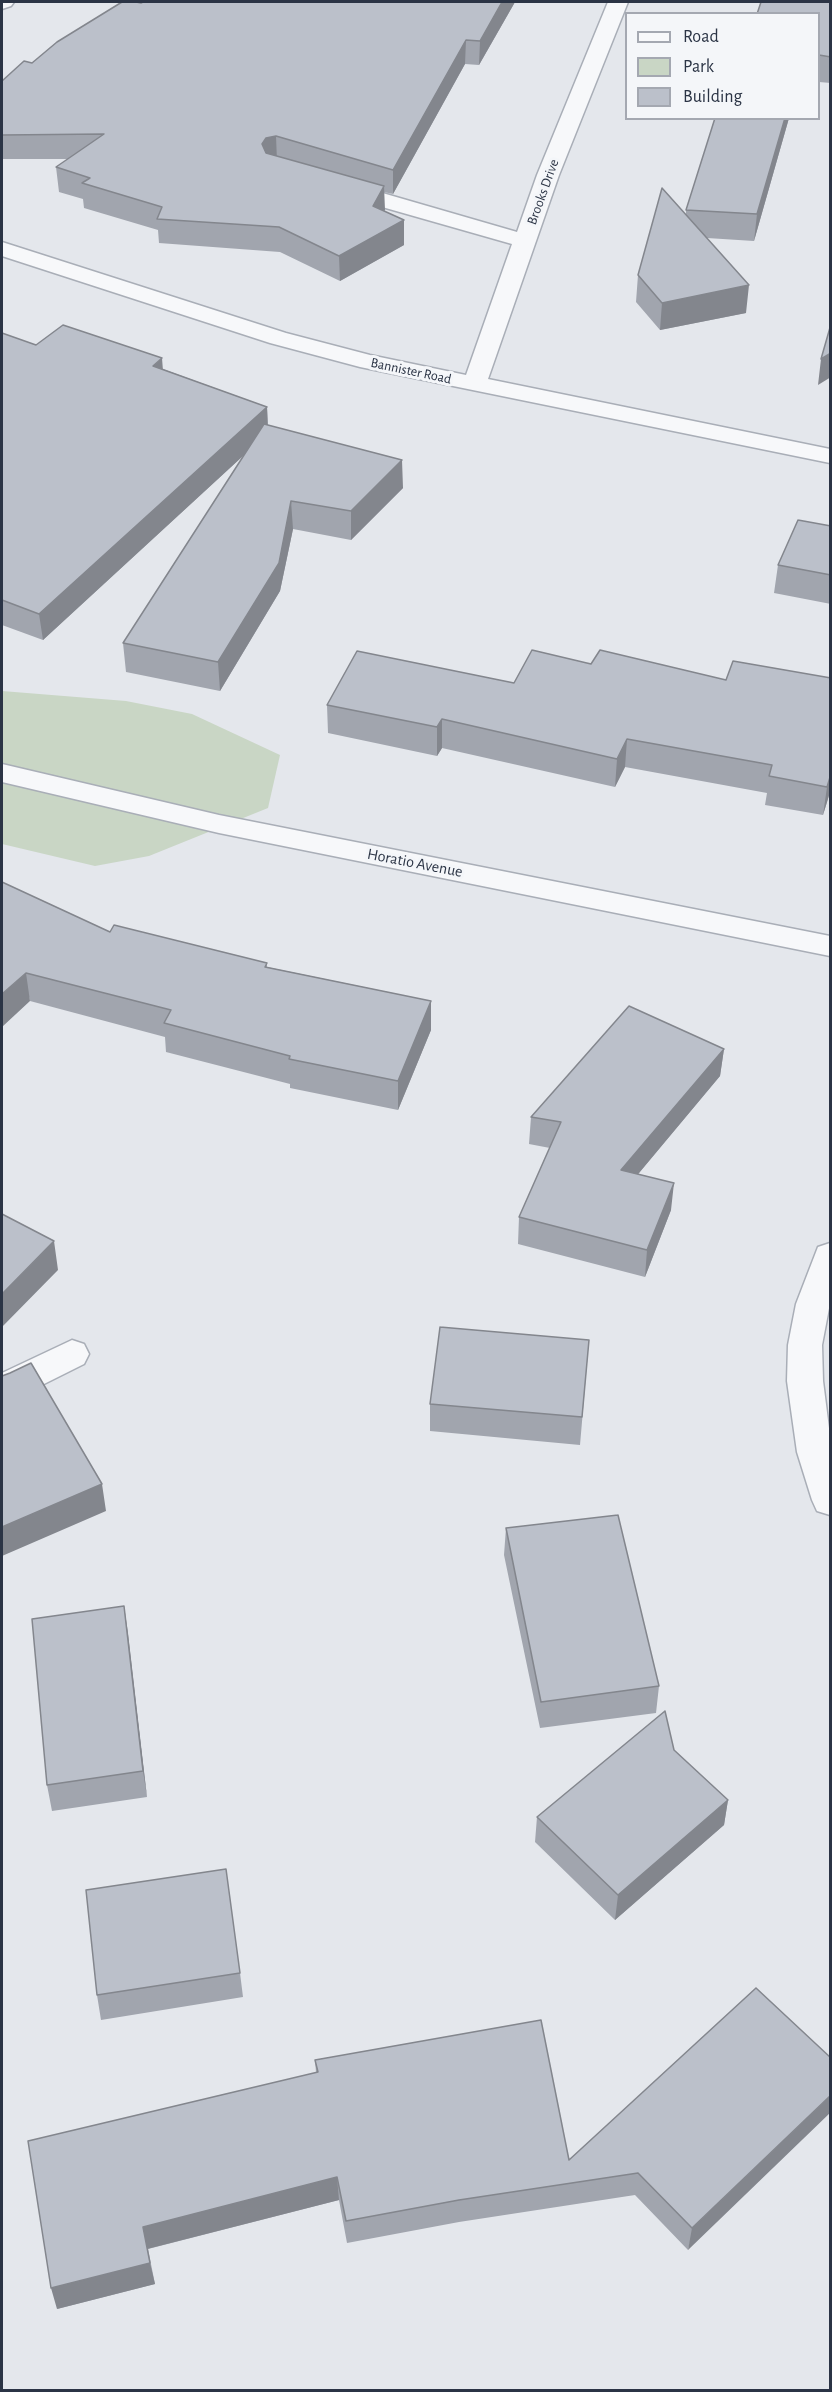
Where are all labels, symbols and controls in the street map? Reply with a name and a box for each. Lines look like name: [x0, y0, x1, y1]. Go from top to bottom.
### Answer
legend: [625, 12, 820, 120]
text: Road: [683, 28, 719, 46]
text: Park: [683, 58, 714, 76]
text: Building: [683, 88, 742, 106]
street label: Brooks Drive: [523, 157, 563, 227]
street label: Bannister Road: [369, 354, 453, 388]
street label: Horatio Avenue: [366, 844, 464, 882]

